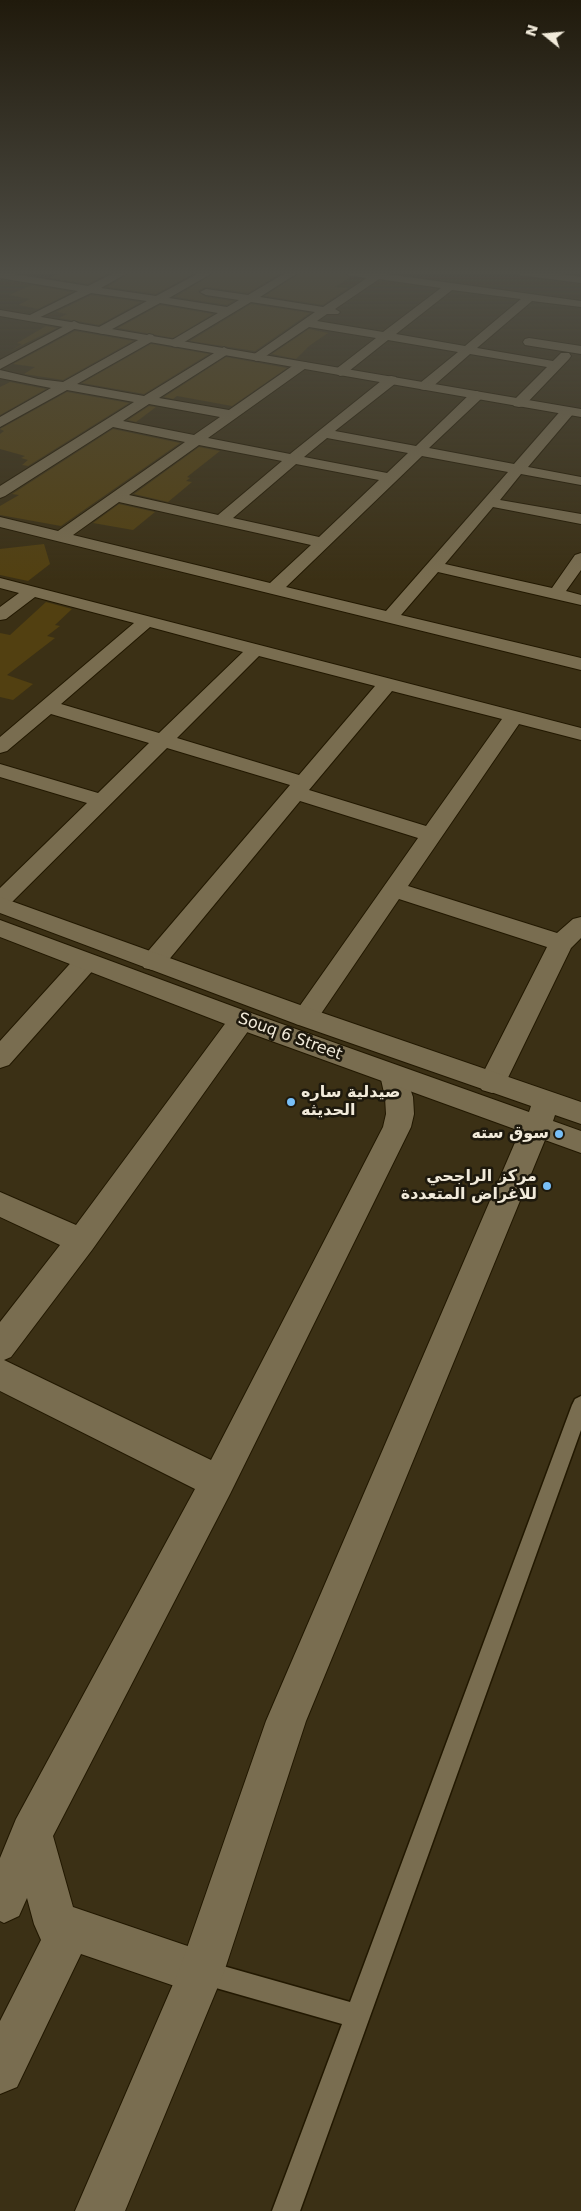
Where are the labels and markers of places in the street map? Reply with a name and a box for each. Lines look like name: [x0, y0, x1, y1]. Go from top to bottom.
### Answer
place label: صيدلية ساره الحديثه: [301, 1083, 400, 1121]
marker: صيدلية ساره الحديثه: [285, 1096, 297, 1108]
place label: سوق سته: [471, 1124, 549, 1144]
marker: سوق سته: [553, 1128, 565, 1140]
place label: مركز الراجحي للاغراض المتعددة: [401, 1167, 537, 1205]
marker: مركز الراجحي للاغراض المتعددة: [541, 1180, 553, 1192]

